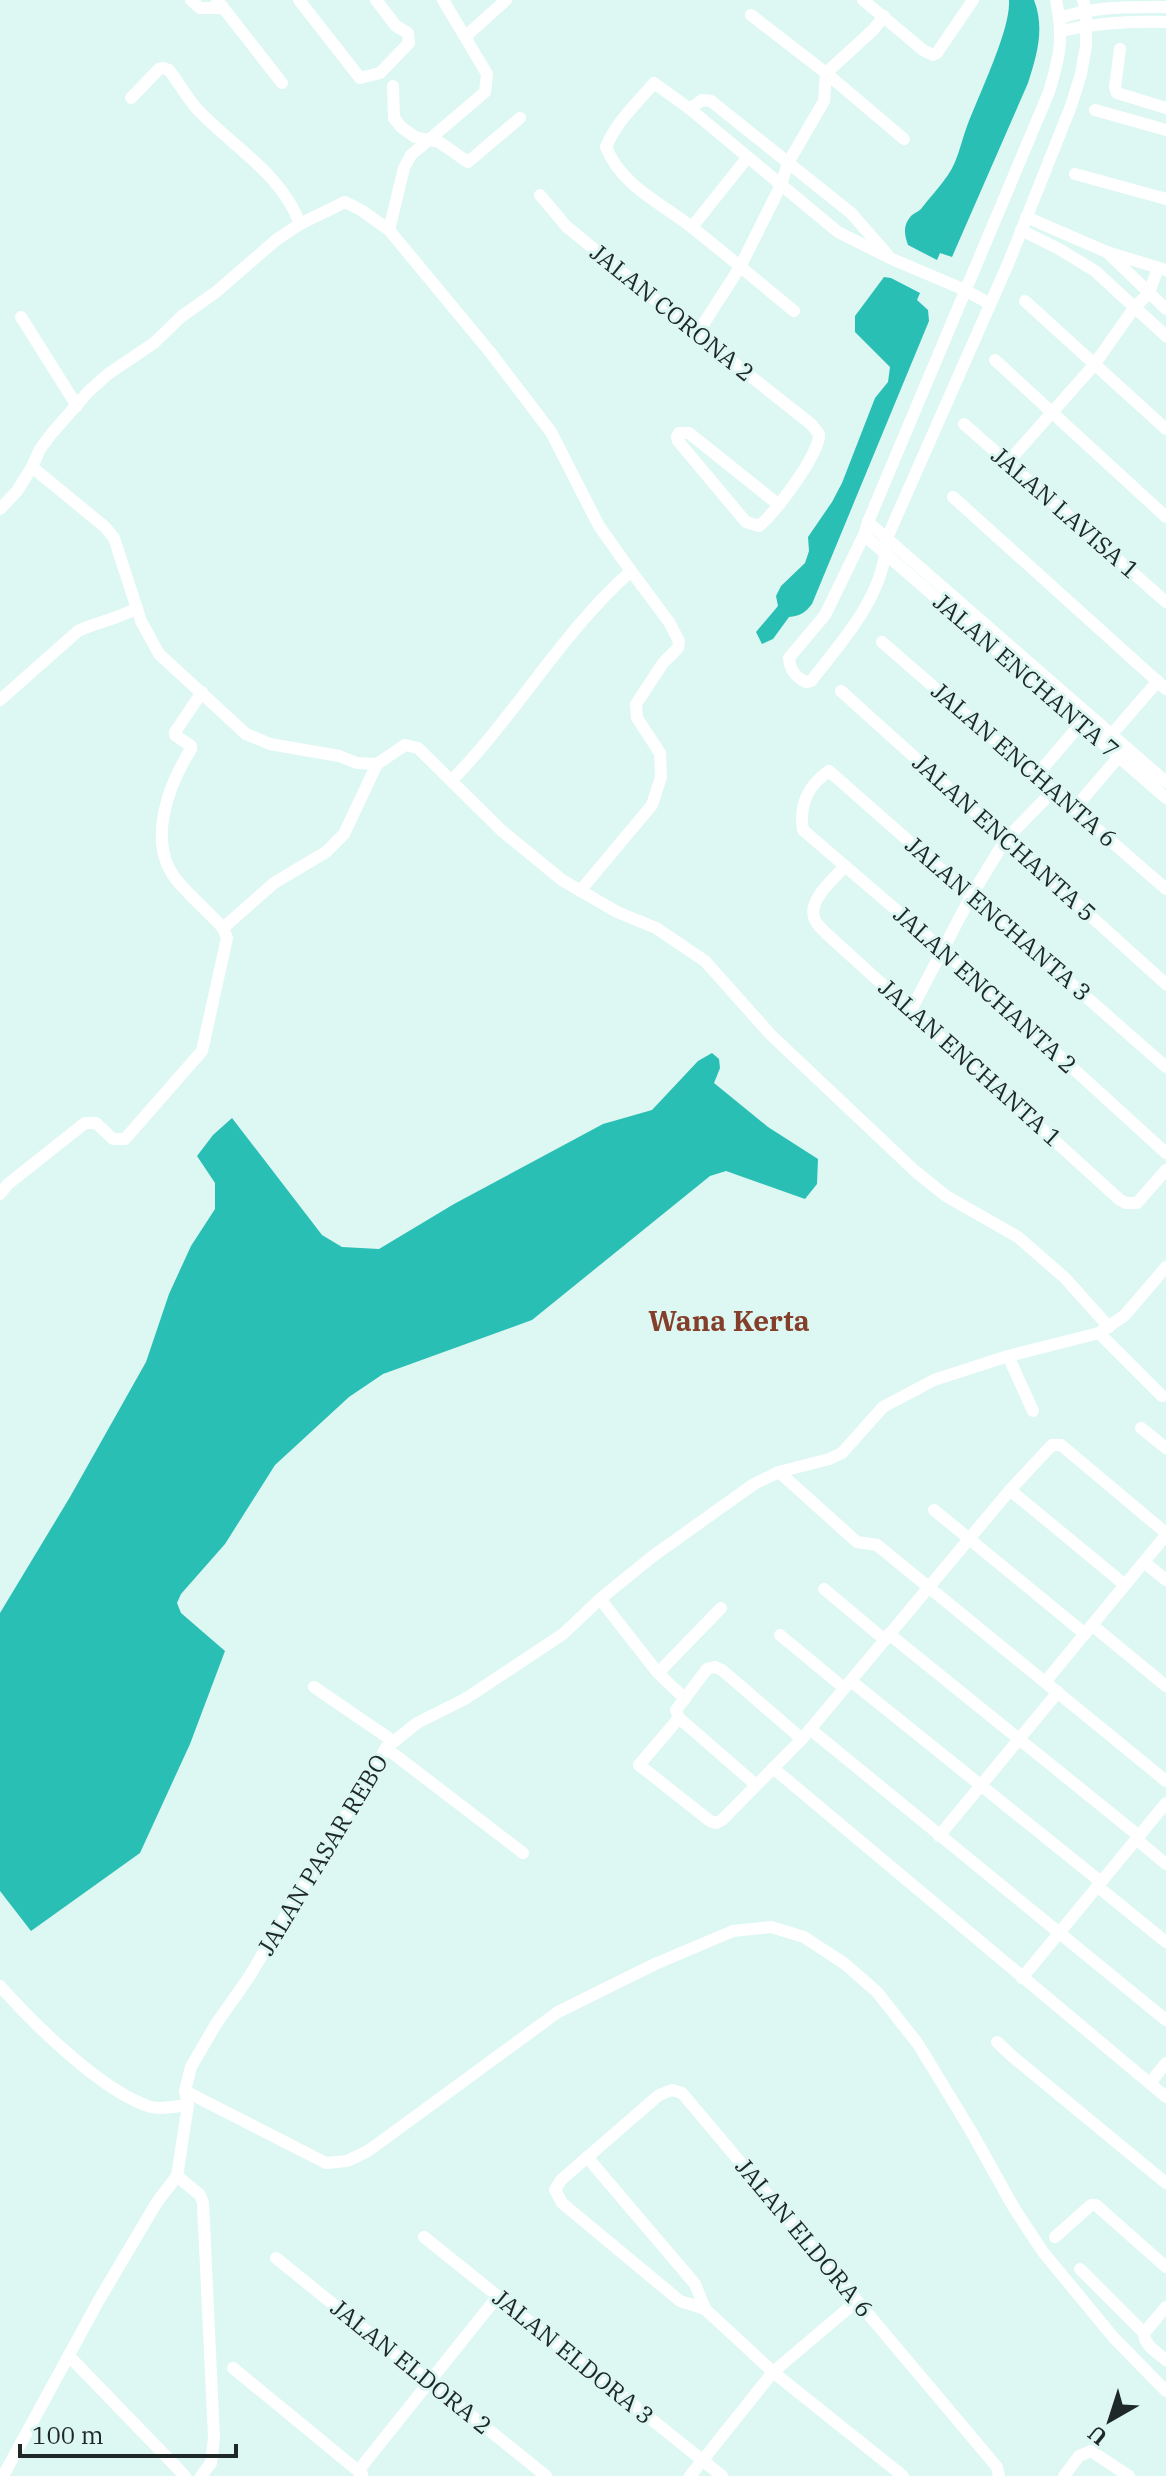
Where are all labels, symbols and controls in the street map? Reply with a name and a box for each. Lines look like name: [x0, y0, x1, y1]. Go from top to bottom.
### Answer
street label: JALAN CORONA 2: [584, 236, 761, 388]
street label: JALAN LAVISA 1: [985, 439, 1146, 585]
street label: JALAN ENCHANTA 7: [927, 586, 1126, 765]
street label: JALAN ENCHANTA 6: [925, 675, 1124, 854]
street label: JALAN ENCHANTA 5: [906, 746, 1103, 928]
street label: JALAN ENCHANTA 3: [899, 829, 1098, 1008]
street label: JALAN ENCHANTA 2: [887, 898, 1084, 1080]
street label: JALAN ENCHANTA 1: [872, 971, 1069, 1153]
district label: Wana Kerta: [648, 1302, 810, 1339]
street label: JALAN PASAR REBO: [249, 1748, 395, 1961]
street label: JALAN ELDORA 6: [729, 2151, 881, 2324]
street label: JALAN ELDORA 3: [486, 2281, 661, 2431]
street label: JALAN ELDORA 2: [324, 2291, 499, 2441]
north arrow: [1070, 2380, 1150, 2460]
scale bar: [20, 2408, 236, 2458]
text: 100 m: [32, 2419, 104, 2451]
text: U: [1081, 2419, 1113, 2453]

